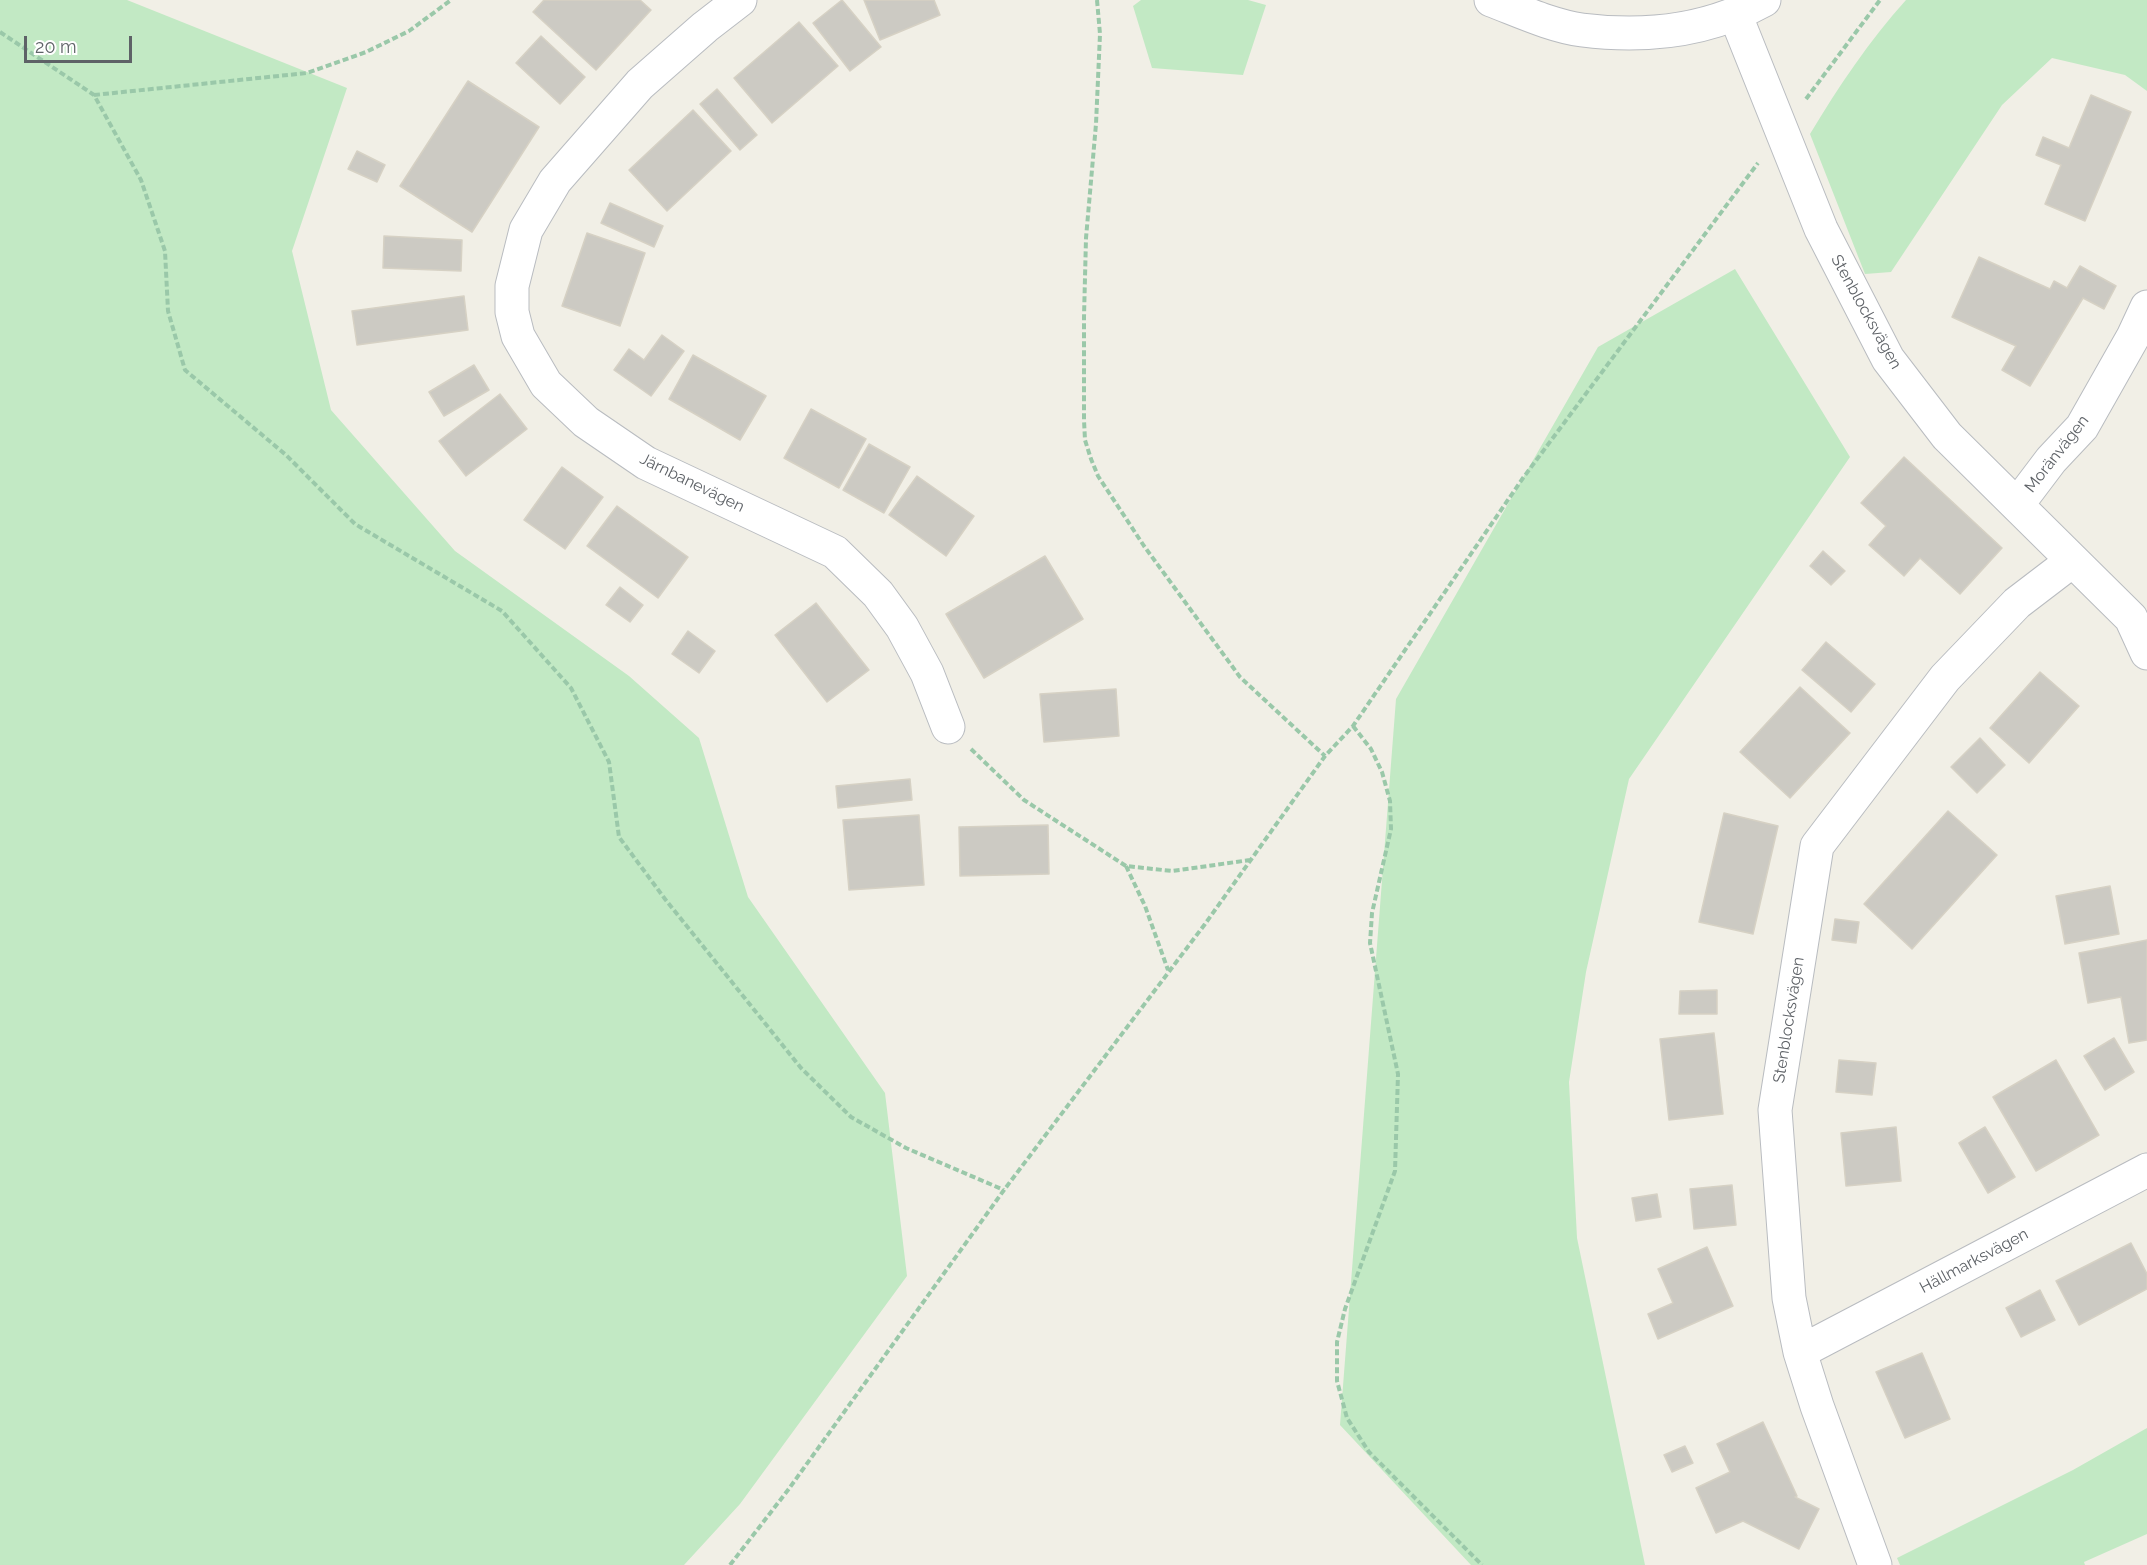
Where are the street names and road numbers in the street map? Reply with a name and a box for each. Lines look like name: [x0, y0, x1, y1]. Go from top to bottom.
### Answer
street label: Stenblocksvägen: [1827, 251, 1905, 373]
street label: Moränvägen: [2021, 412, 2093, 496]
street label: Järnbanevägen: [637, 449, 747, 517]
street label: Stenblocksvägen: [1770, 955, 1808, 1085]
street label: Hällmarksvägen: [1917, 1224, 2031, 1298]

